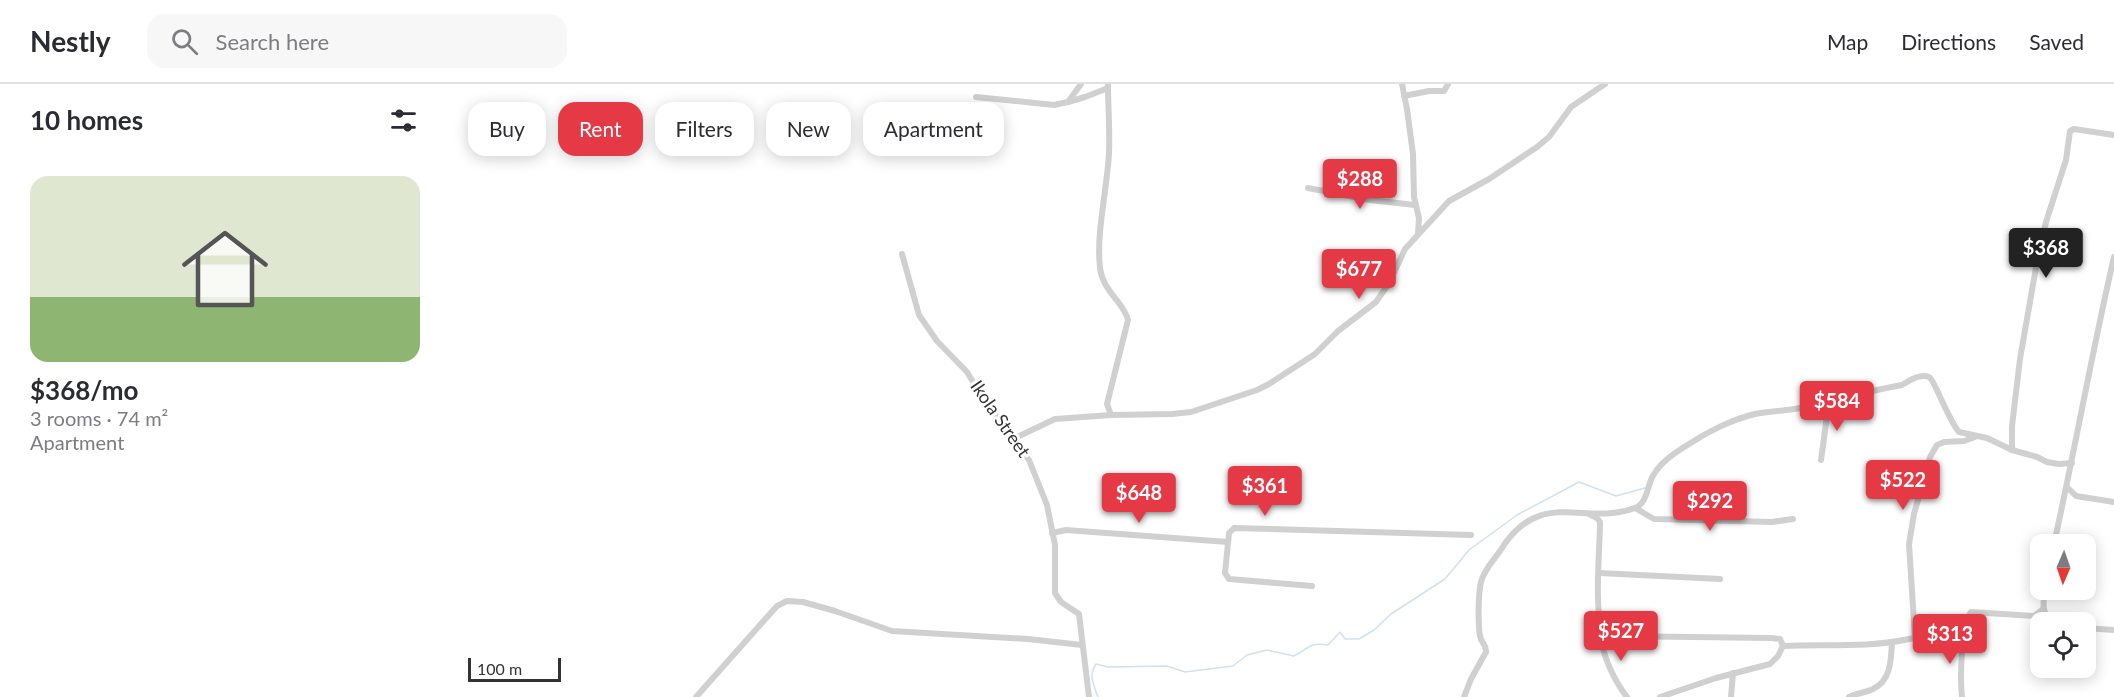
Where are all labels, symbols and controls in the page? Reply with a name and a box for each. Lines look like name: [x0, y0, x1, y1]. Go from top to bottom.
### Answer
search box: [147, 14, 567, 68]
text: Nestly: [30, 24, 111, 58]
icon: search: [168, 25, 201, 58]
text: Search here: [216, 28, 329, 55]
text: Map: [1827, 29, 1868, 54]
text: Directions: [1901, 29, 1996, 54]
text: Saved: [2029, 29, 2084, 54]
chip: Buy: [468, 102, 546, 156]
chip: Rent: [558, 102, 643, 156]
chip: Filters: [655, 102, 754, 156]
chip: New: [766, 102, 851, 156]
chip: Apartment: [863, 102, 1004, 156]
text: 10 homes: [30, 104, 143, 136]
icon: filters: [387, 104, 420, 137]
pin: $288: [1324, 159, 1396, 210]
text: $288: [1337, 166, 1383, 190]
icon: home: [171, 215, 279, 323]
pin: $368: [2010, 228, 2082, 279]
text: $368: [2023, 235, 2069, 259]
pin: $677: [1323, 249, 1395, 300]
text: $677: [1336, 256, 1382, 280]
text: $368/mo: [30, 374, 138, 406]
street label: Ikola Street: [966, 376, 1036, 462]
pin: $584: [1801, 381, 1873, 432]
text: $584: [1814, 388, 1860, 412]
text: 3 rooms · 74 m²: [30, 406, 168, 430]
text: Apartment: [30, 430, 124, 454]
pin: $522: [1867, 460, 1939, 511]
pin: $361: [1229, 466, 1301, 517]
text: $522: [1880, 467, 1926, 491]
pin: $648: [1103, 473, 1175, 524]
text: $361: [1242, 473, 1288, 497]
text: $648: [1116, 480, 1162, 504]
pin: $292: [1674, 481, 1746, 532]
text: $292: [1687, 488, 1733, 512]
north arrow: [2030, 534, 2096, 600]
map controls: [2030, 534, 2096, 678]
pin: $527: [1585, 611, 1657, 662]
button: locate: [2030, 612, 2096, 678]
pin: $313: [1914, 614, 1986, 665]
text: $527: [1598, 618, 1644, 642]
text: $313: [1927, 621, 1973, 645]
scale bar: [468, 655, 561, 682]
text: 100 m: [477, 659, 522, 678]

